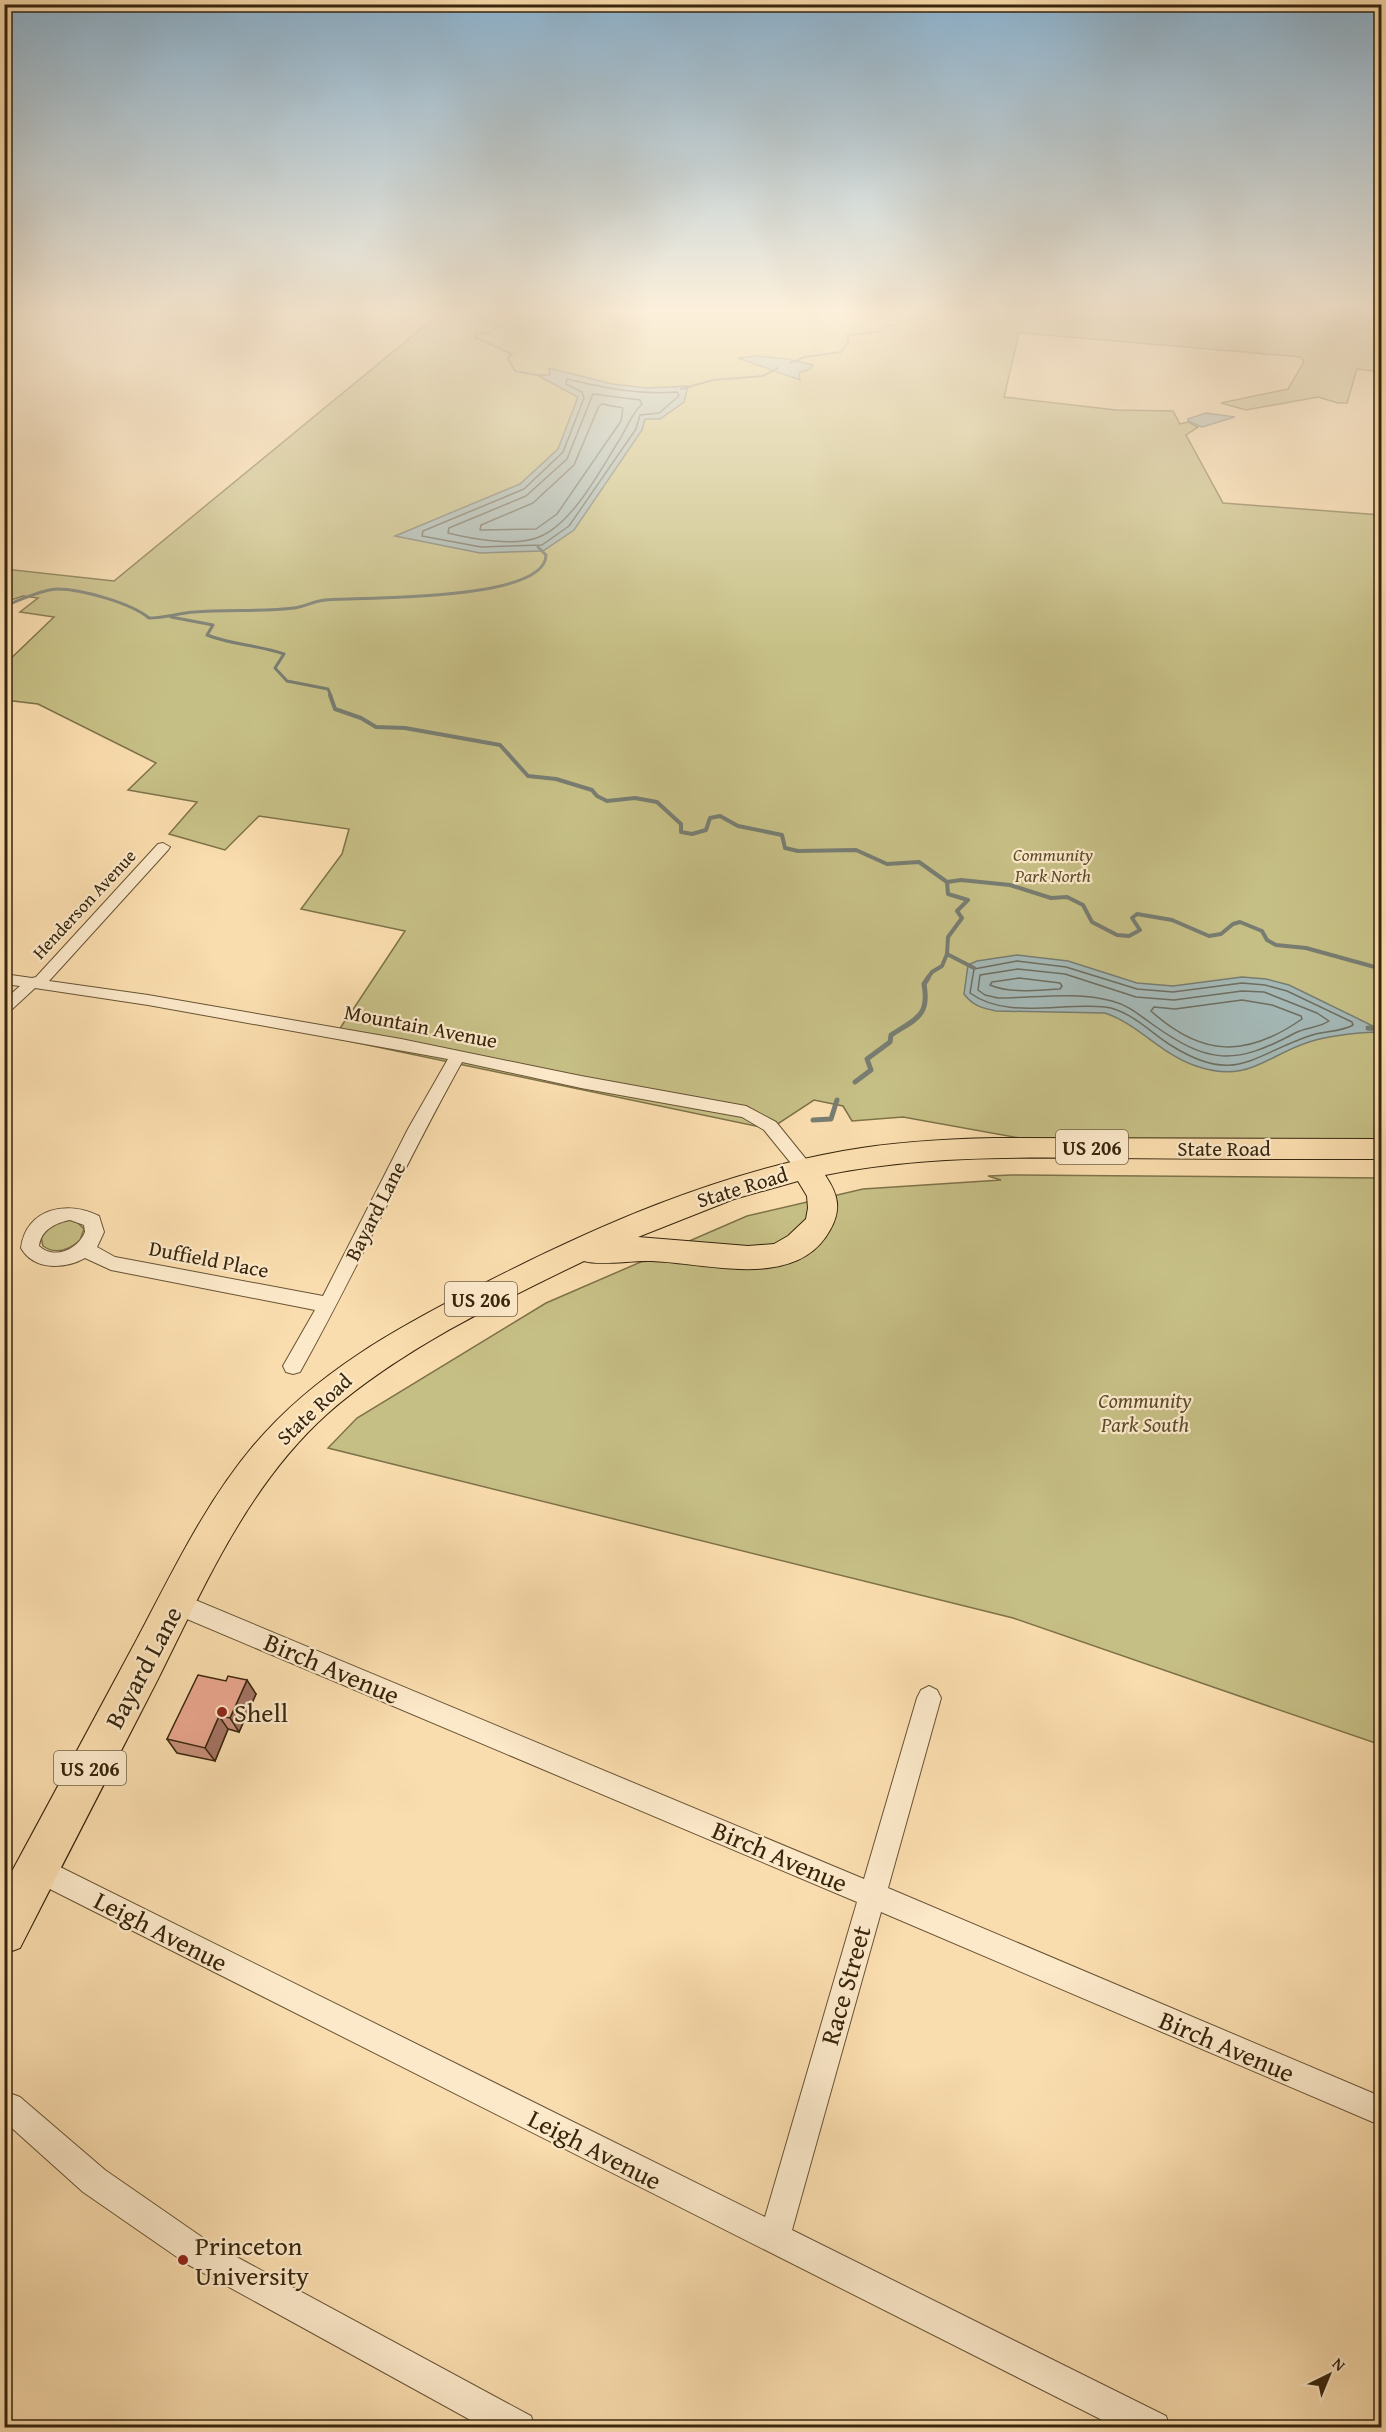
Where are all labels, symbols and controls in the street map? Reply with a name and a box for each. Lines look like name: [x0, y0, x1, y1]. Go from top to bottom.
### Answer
park label: Community Park North: [1013, 841, 1094, 889]
street label: Henderson Avenue: [26, 843, 142, 965]
street label: Mountain Avenue: [342, 996, 500, 1056]
road number: US 206: [1056, 1130, 1128, 1164]
street label: State Road: [1177, 1133, 1271, 1164]
street label: Bayard Lane: [337, 1156, 413, 1266]
street label: State Road: [693, 1158, 792, 1215]
street label: Duffield Place: [146, 1232, 272, 1286]
road number: US 206: [445, 1282, 517, 1316]
street label: State Road: [269, 1365, 359, 1452]
park label: Community Park South: [1098, 1385, 1192, 1440]
street label: Bayard Lane: [94, 1599, 192, 1735]
street label: Birch Avenue: [258, 1622, 406, 1714]
place label: Shell: [234, 1693, 288, 1732]
marker: Shell: [215, 1705, 229, 1719]
road number: US 206: [54, 1751, 126, 1785]
street label: Birch Avenue: [706, 1810, 854, 1902]
street label: Leigh Avenue: [87, 1881, 235, 1981]
street label: Race Street: [809, 1921, 881, 2049]
street label: Birch Avenue: [1153, 2000, 1301, 2092]
street label: Leigh Avenue: [521, 2099, 669, 2199]
place label: Princeton University: [195, 2226, 309, 2295]
marker: Princeton University: [176, 2253, 190, 2267]
north arrow: [1299, 2345, 1359, 2405]
text: N: [1327, 2352, 1352, 2377]

